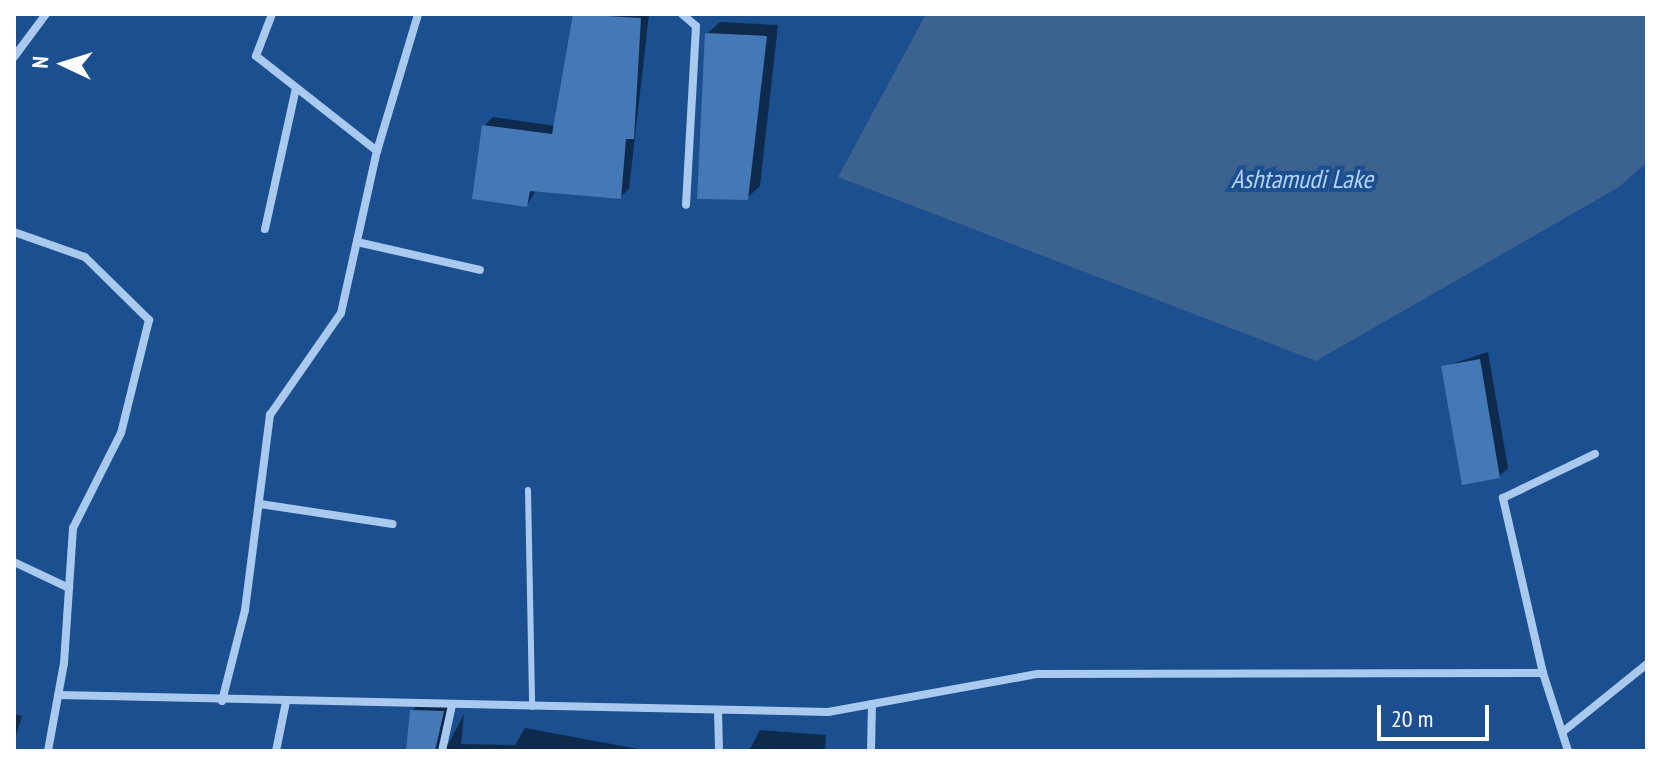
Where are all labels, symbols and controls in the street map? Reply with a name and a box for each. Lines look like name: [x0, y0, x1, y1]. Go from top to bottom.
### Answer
north arrow: [24, 24, 104, 104]
text: N: [26, 55, 54, 69]
water label: Ashtamudi Lake: [1231, 163, 1373, 195]
scale bar: [1381, 689, 1493, 739]
text: 20 m: [1391, 703, 1433, 734]

